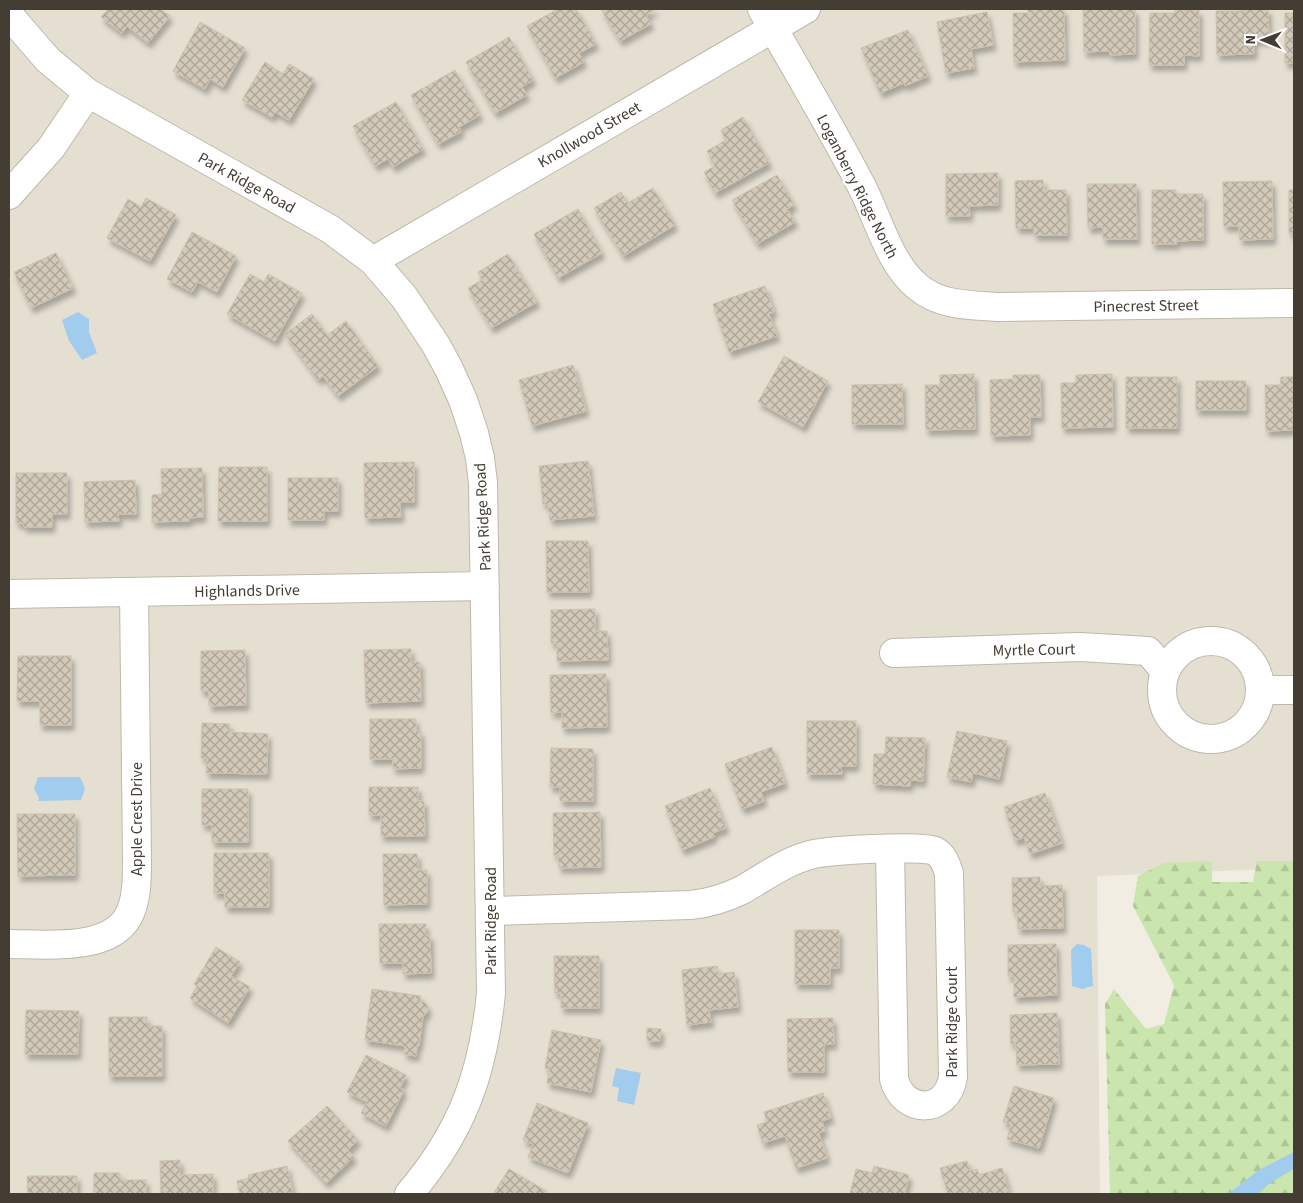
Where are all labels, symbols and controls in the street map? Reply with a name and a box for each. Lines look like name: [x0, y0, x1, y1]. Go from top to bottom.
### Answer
north arrow: [1238, 15, 1288, 65]
text: N: [1241, 35, 1261, 45]
street label: Knollwood Street: [534, 96, 646, 173]
street label: Loganberry Ridge North: [811, 110, 903, 262]
street label: Park Ridge Road: [194, 147, 299, 219]
street label: Pinecrest Street: [1093, 294, 1199, 318]
street label: Park Ridge Road: [469, 462, 497, 572]
street label: Highlands Drive: [194, 579, 300, 603]
street label: Myrtle Court: [992, 638, 1076, 662]
street label: Apple Crest Drive: [126, 762, 148, 876]
street label: Park Ridge Road: [480, 867, 502, 975]
street label: Park Ridge Court: [941, 966, 963, 1078]

